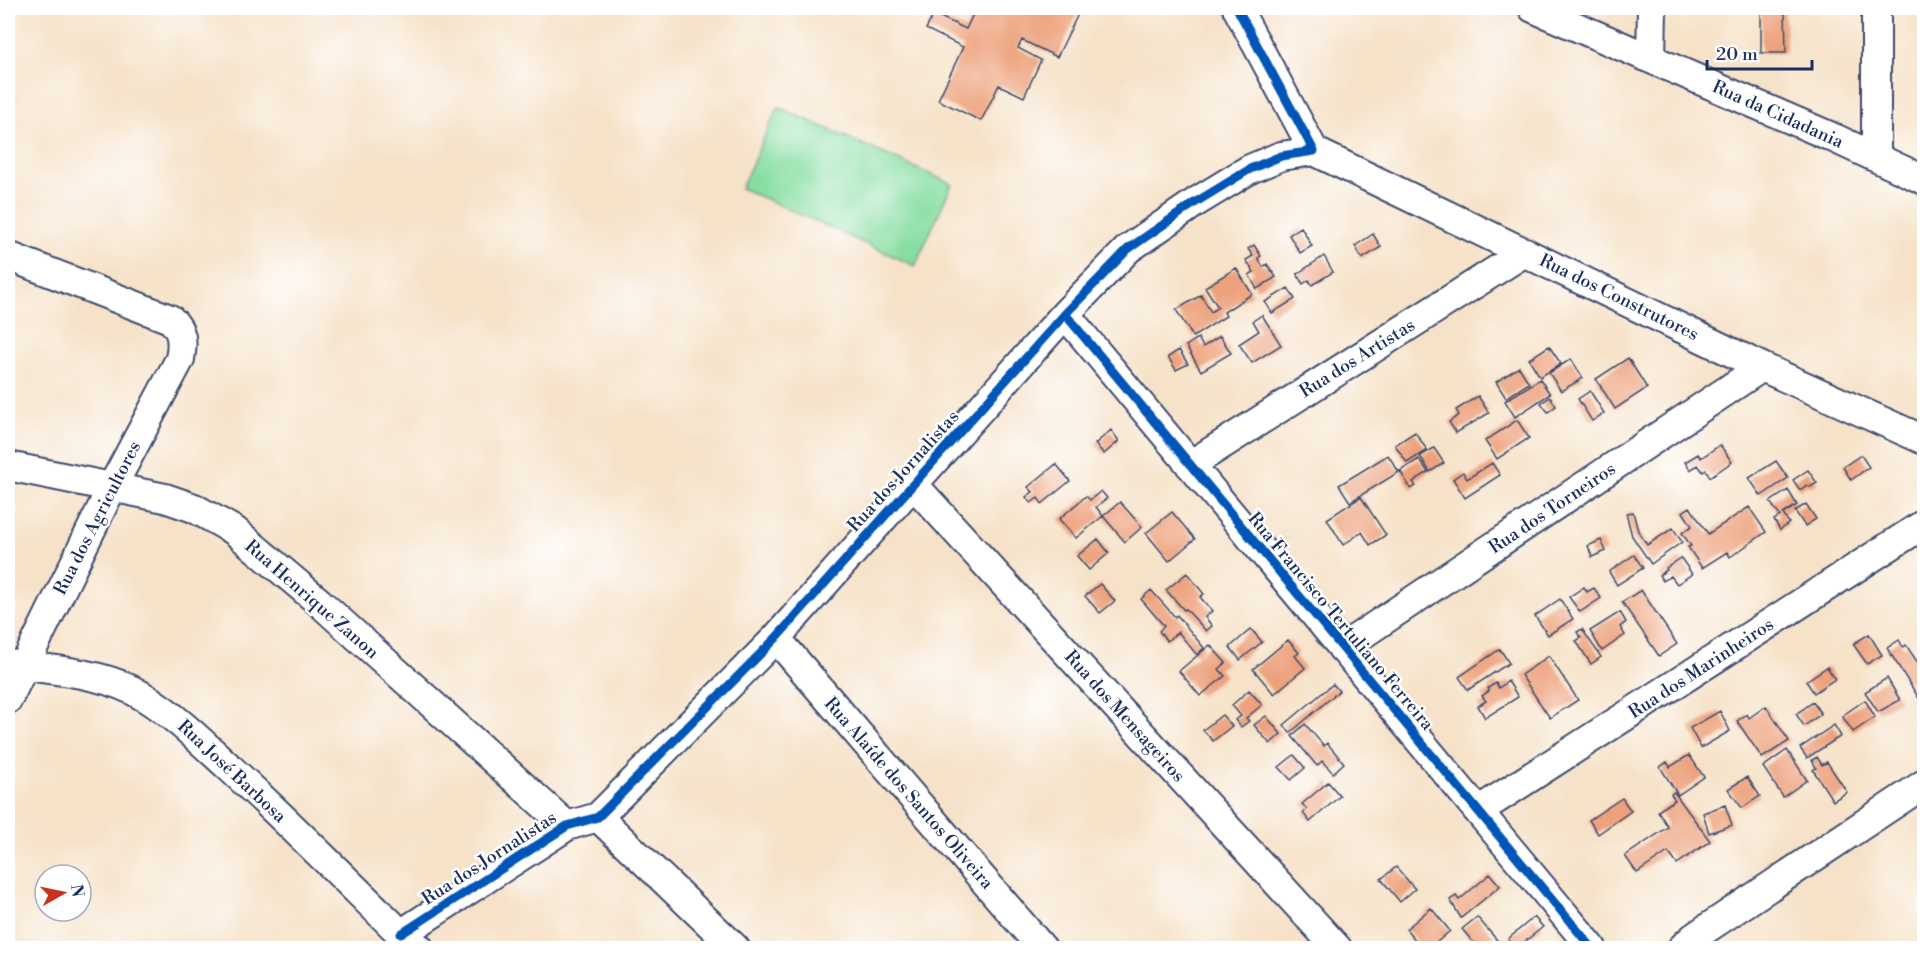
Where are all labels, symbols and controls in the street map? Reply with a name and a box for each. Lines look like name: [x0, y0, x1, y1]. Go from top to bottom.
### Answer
scale bar: [1707, 33, 1812, 71]
text: 20 m: [1716, 43, 1758, 66]
street label: Rua da Cidadania: [1709, 75, 1848, 154]
street label: Rua dos Construtores: [1535, 249, 1702, 346]
street label: Rua dos Artistas: [1295, 314, 1419, 403]
street label: Rua dos Jornalistas: [843, 406, 964, 537]
street label: Rua dos Agricultores: [49, 437, 146, 599]
street label: Rua dos Torneiros: [1485, 457, 1620, 559]
street label: Rua Francisco Tertuliano Ferreira: [1243, 508, 1439, 736]
street label: Rua Henrique Zanon: [240, 535, 384, 664]
street label: Rua dos Marinheiros: [1624, 613, 1778, 724]
street label: Rua dos Mensageiros: [1059, 646, 1190, 787]
street label: Rua Alaíde dos Santos Oliveira: [819, 693, 999, 895]
street label: Rua José Barbosa: [172, 715, 292, 828]
street label: Rua dos Jornalistas: [418, 806, 561, 911]
north arrow: [33, 863, 93, 923]
text: N: [66, 883, 88, 899]

